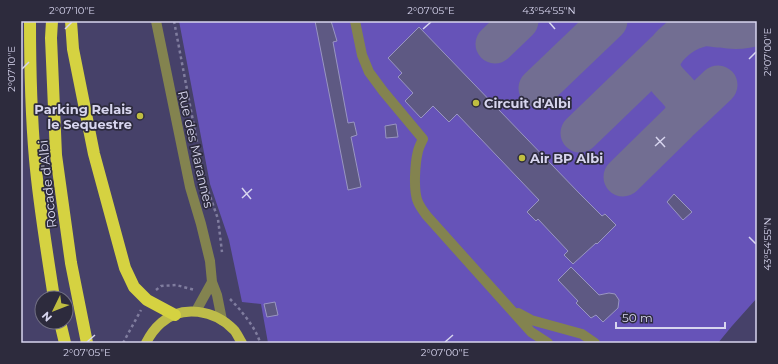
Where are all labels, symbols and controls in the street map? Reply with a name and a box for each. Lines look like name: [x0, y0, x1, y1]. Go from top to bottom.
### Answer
text: 2°07'10"E: [49, 4, 95, 17]
text: 2°07'05"E: [407, 4, 455, 17]
text: 43°54'55"N: [522, 4, 576, 17]
text: 2°07'00"E: [761, 27, 774, 76]
text: 2°07'10"E: [5, 46, 18, 92]
street label: Rue des Marannes: [175, 89, 217, 209]
place label: Circuit d'Albi: [484, 95, 571, 111]
marker: Circuit d'Albi: [471, 98, 481, 108]
place label: Parking Relais le Sequestre: [34, 101, 132, 132]
marker: Parking Relais le Sequestre: [135, 111, 145, 121]
street label: Rocade d'Albi: [34, 139, 60, 229]
place label: Air BP Albi: [529, 150, 603, 166]
marker: Air BP Albi: [517, 153, 527, 163]
text: 43°54'55"N: [761, 217, 774, 271]
north arrow: [34, 290, 74, 330]
scale bar: [616, 304, 725, 330]
text: N: [39, 309, 55, 325]
text: 50 m: [622, 310, 653, 325]
text: 2°07'05"E: [63, 346, 111, 359]
text: 2°07'00"E: [421, 346, 470, 359]

